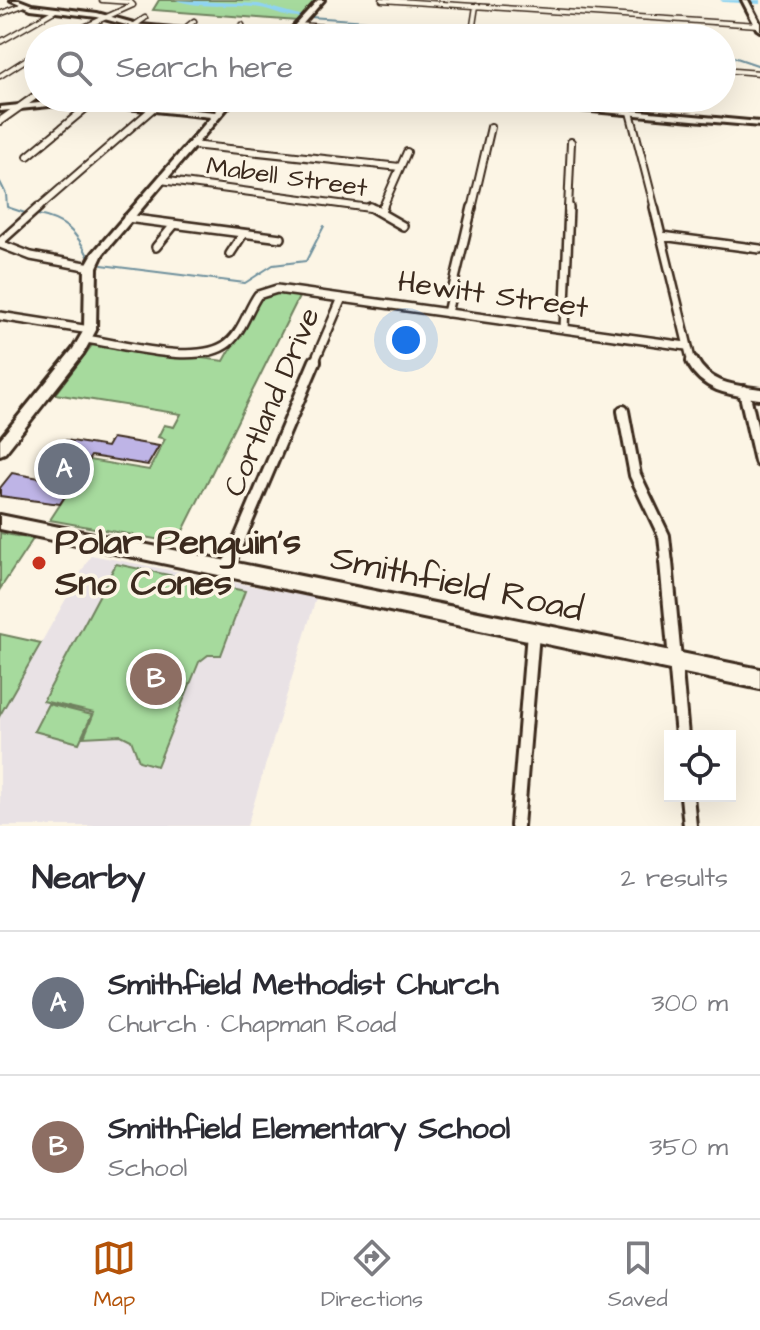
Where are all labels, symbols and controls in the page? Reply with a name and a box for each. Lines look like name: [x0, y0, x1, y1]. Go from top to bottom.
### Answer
search box: [24, 24, 736, 112]
icon: search: [52, 46, 96, 90]
text: Search here: [116, 47, 293, 89]
street label: Mabell Street: [204, 148, 370, 206]
street label: Hewitt Street: [395, 261, 591, 329]
street label: Cortland Drive: [213, 301, 331, 503]
your location: [386, 320, 426, 360]
pin: A: [38, 439, 90, 499]
place label: Polar Penguin’s Sno Cones: [54, 517, 301, 609]
street label: Smithfield Road: [326, 532, 588, 636]
marker: Polar Penguin’s Sno Cones: [30, 554, 48, 572]
pin: B: [130, 649, 182, 709]
map controls: [664, 730, 736, 802]
button: locate: [664, 730, 736, 802]
text: Nearby: [32, 854, 146, 902]
text: 2 results: [620, 860, 728, 896]
text: Smithfield Methodist Church: [108, 964, 499, 1006]
text: A: [50, 985, 66, 1021]
text: 300 m: [651, 985, 728, 1021]
text: Church · Chapman Road: [108, 1006, 396, 1042]
text: Smithfield Elementary School: [108, 1108, 510, 1150]
text: B: [49, 1129, 67, 1165]
text: 350 m: [649, 1129, 728, 1165]
text: School: [108, 1150, 187, 1186]
tab: Map: [92, 1236, 136, 1315]
tab: Directions: [321, 1236, 423, 1315]
tab: Saved: [608, 1236, 668, 1315]

